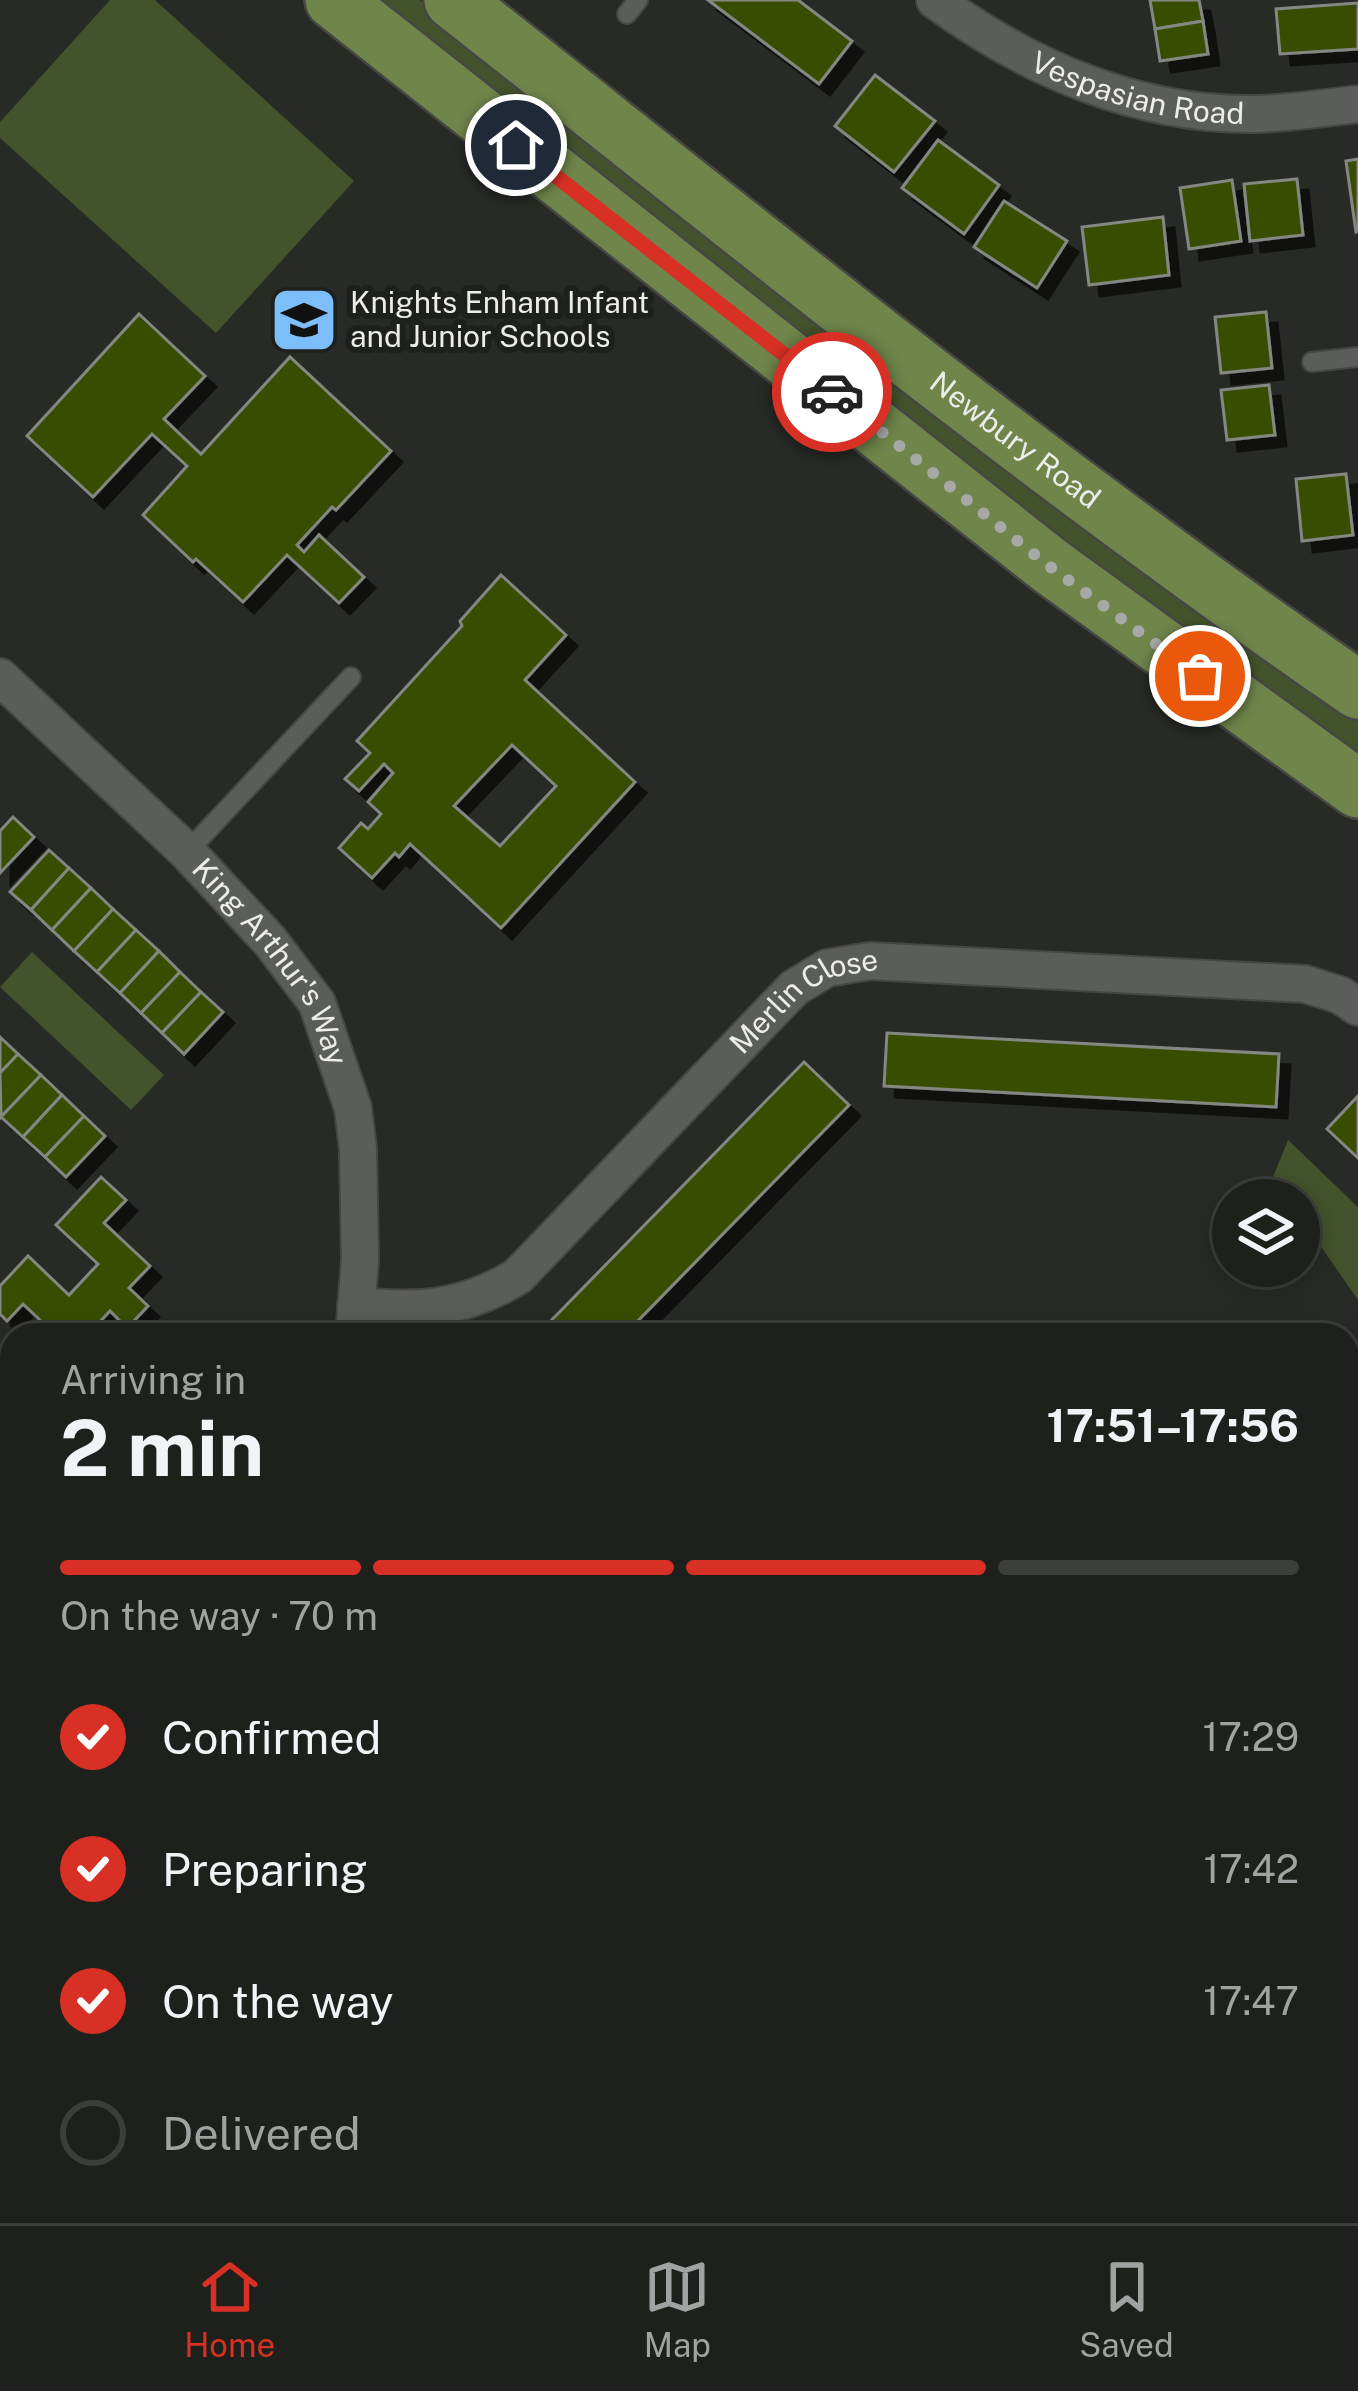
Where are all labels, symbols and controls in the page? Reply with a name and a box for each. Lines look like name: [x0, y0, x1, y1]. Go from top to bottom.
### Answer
street label: Vespasian Road: [1026, 43, 1245, 131]
pin: [465, 94, 567, 196]
icon: home: [483, 112, 549, 178]
place label: Knights Enham Infant and Junior Schools: [350, 284, 649, 354]
school or university icon: Knights Enham Infant and Junior Schools: [269, 285, 339, 355]
courier: [772, 332, 892, 452]
icon: car: [799, 359, 865, 425]
street label: Newbury Road: [923, 363, 1108, 516]
pin: [1149, 625, 1251, 727]
icon: bag: [1167, 643, 1233, 709]
street label: King Arthur's Way: [185, 850, 356, 1070]
street label: Merlin Close: [722, 941, 880, 1061]
map controls: [1212, 1179, 1320, 1287]
button: layers: [1212, 1179, 1320, 1287]
text: Arriving in: [60, 1357, 246, 1403]
text: 17:51–17:56: [1047, 1399, 1299, 1452]
text: 2 min: [60, 1402, 264, 1494]
text: On the way · 70 m: [60, 1593, 378, 1639]
icon: check: [60, 1704, 126, 1770]
text: Confirmed: [162, 1711, 381, 1764]
text: 17:29: [1203, 1714, 1299, 1760]
icon: check: [60, 1836, 126, 1902]
text: Preparing: [162, 1843, 368, 1896]
text: 17:42: [1203, 1846, 1299, 1892]
icon: check: [60, 1968, 126, 2034]
text: On the way: [162, 1975, 394, 2028]
text: 17:47: [1203, 1978, 1299, 2024]
text: Delivered: [162, 2107, 361, 2160]
tab: Home: [184, 2254, 275, 2364]
tab: Map: [644, 2254, 711, 2364]
tab: Saved: [1079, 2254, 1174, 2364]

